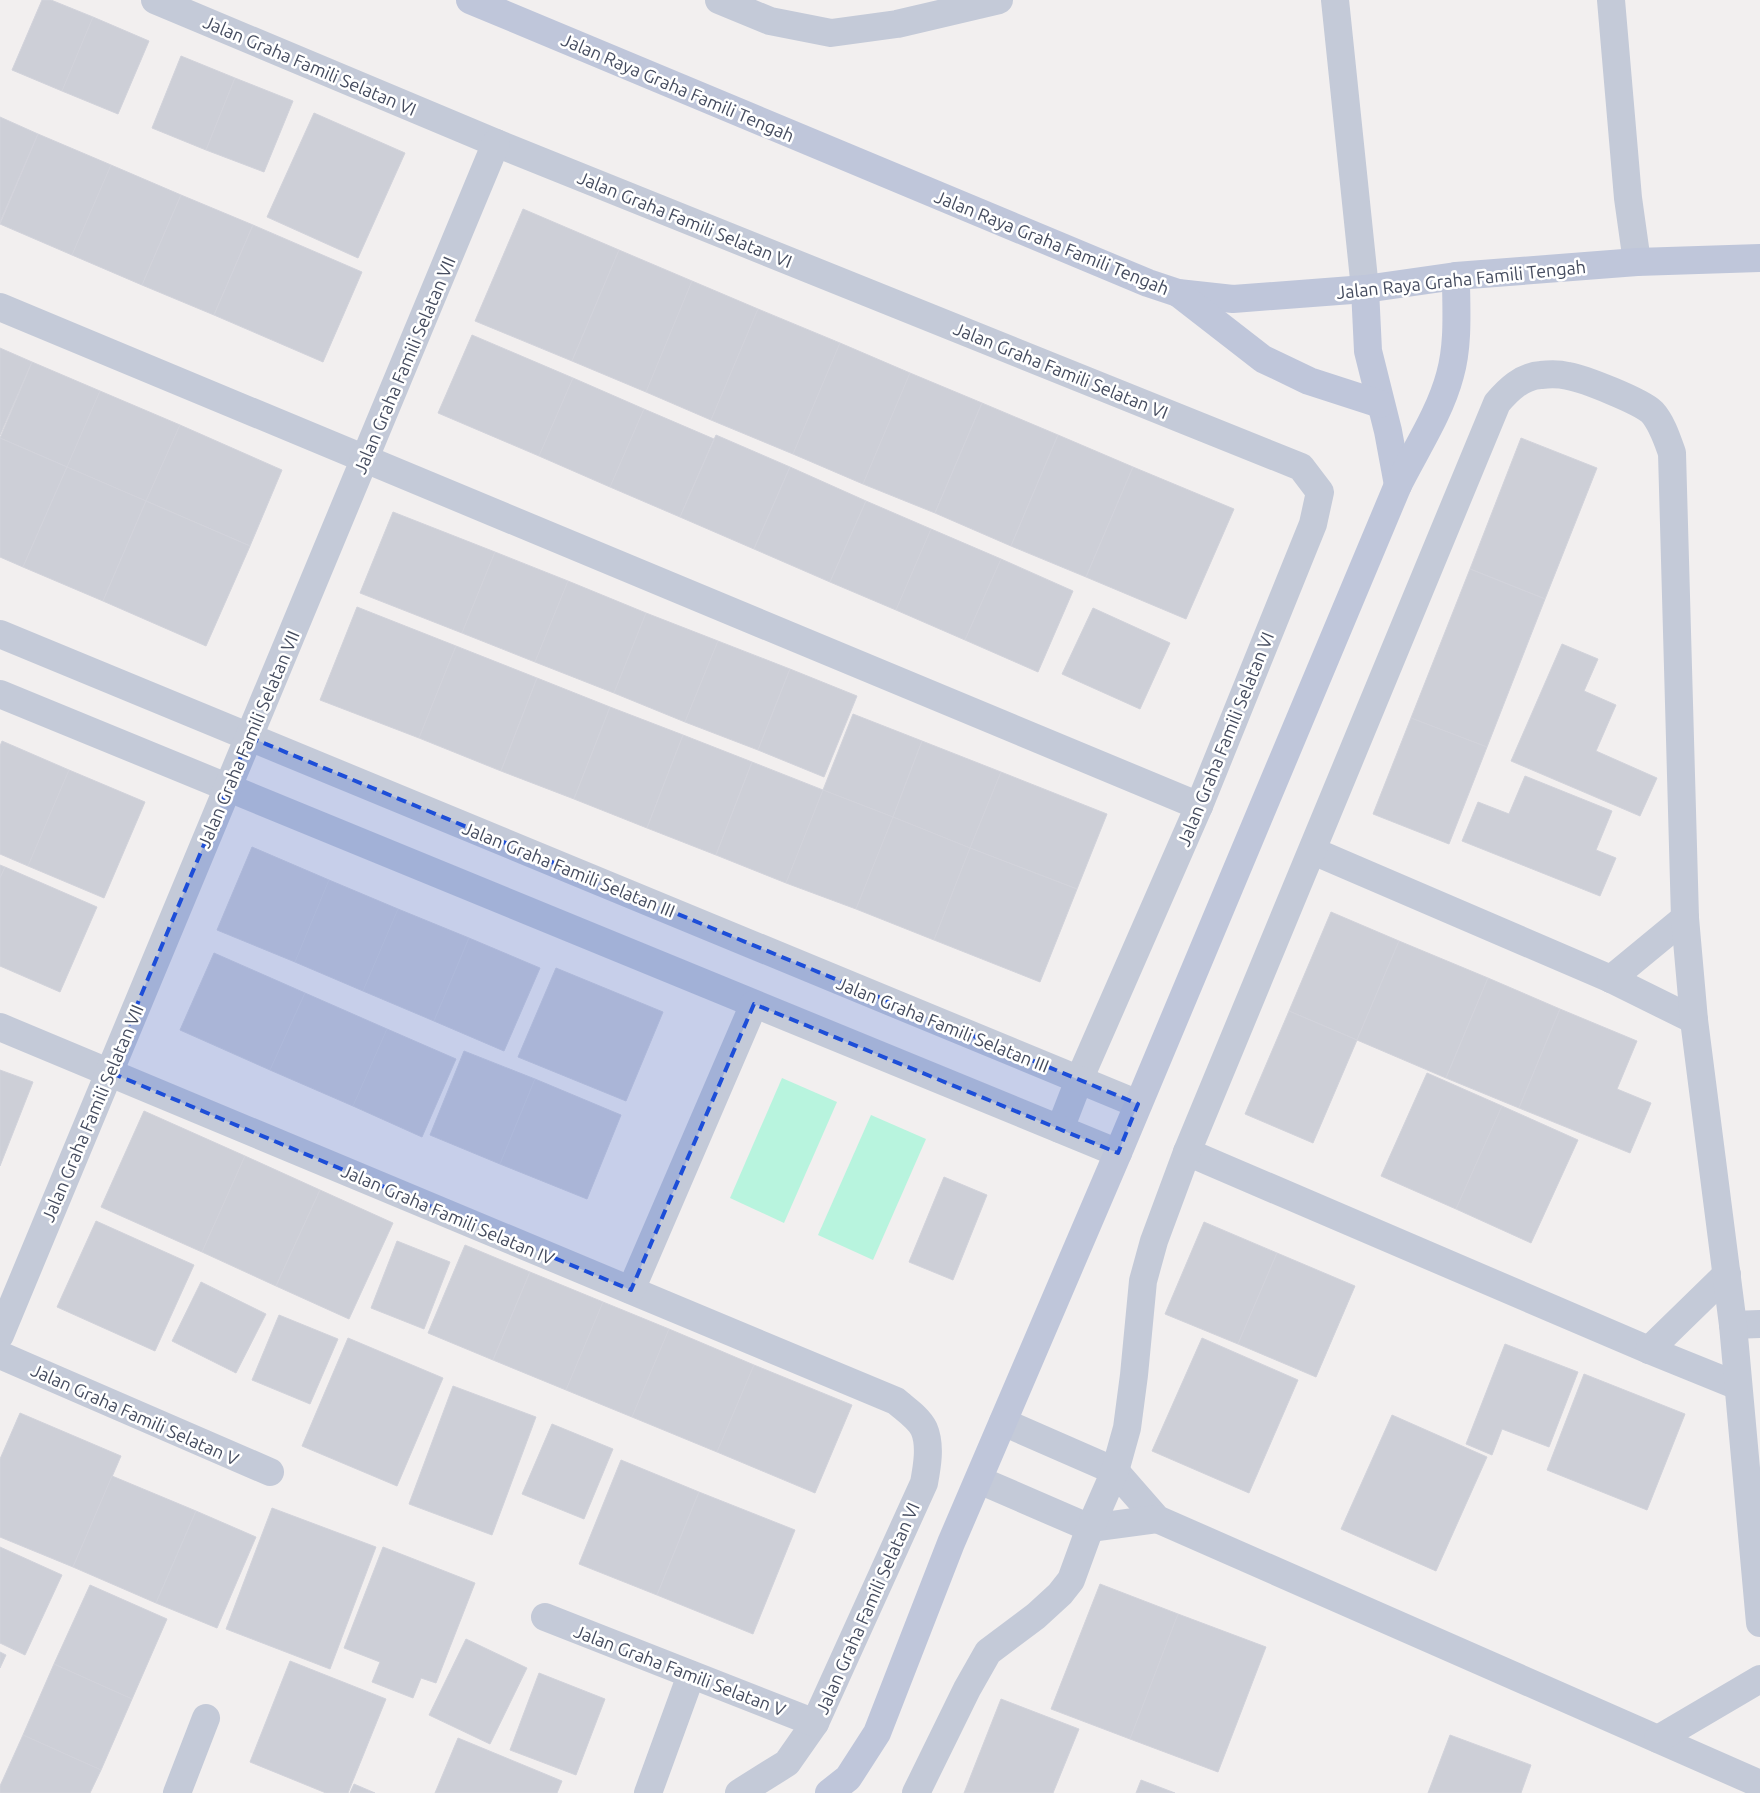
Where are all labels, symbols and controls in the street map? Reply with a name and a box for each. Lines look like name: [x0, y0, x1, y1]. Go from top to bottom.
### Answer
street label: Jalan Graha Famili Selatan VI: [201, 11, 419, 119]
street label: Jalan Raya Graha Famili Tengah: [559, 29, 797, 145]
street label: Jalan Graha Famili Selatan VI: [575, 167, 795, 271]
street label: Jalan Raya Graha Famili Tengah: [932, 186, 1172, 298]
street label: Jalan Graha Famili Selatan VII: [349, 253, 459, 477]
street label: Jalan Raya Graha Famili Tengah: [1335, 256, 1587, 302]
street label: Jalan Graha Famili Selatan VI: [951, 318, 1171, 422]
street label: Jalan Graha Famili Selatan VII: [193, 627, 303, 851]
street label: Jalan Graha Famili Selatan VI: [1173, 629, 1277, 849]
street label: Jalan Graha Famili Selatan III: [460, 817, 678, 921]
street label: Jalan Graha Famili Selatan III: [834, 972, 1052, 1076]
street label: Jalan Graha Famili Selatan VII: [37, 1001, 147, 1225]
street label: Jalan Graha Famili Selatan IV: [339, 1160, 558, 1268]
street label: Jalan Graha Famili Selatan V: [28, 1359, 242, 1469]
street label: Jalan Graha Famili Selatan VI: [811, 1499, 923, 1717]
street label: Jalan Graha Famili Selatan V: [571, 1620, 789, 1720]

